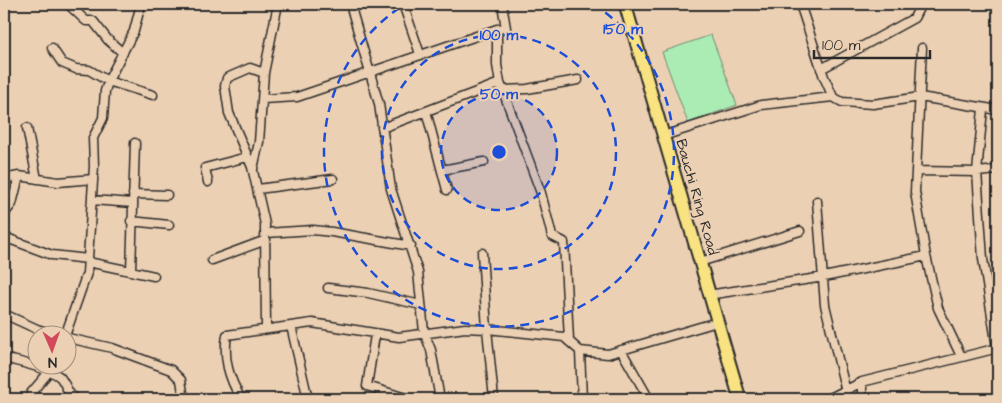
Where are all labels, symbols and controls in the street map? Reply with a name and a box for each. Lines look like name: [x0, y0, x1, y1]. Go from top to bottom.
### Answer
text: 150 m: [603, 19, 643, 40]
text: 100 m: [480, 25, 519, 46]
scale bar: [814, 28, 931, 60]
text: 100 m: [822, 35, 861, 56]
text: 50 m: [480, 84, 518, 105]
street label: Bauchi Ring Road: [669, 137, 724, 258]
centre of rings: [490, 143, 508, 161]
north arrow: [28, 326, 78, 376]
text: N: [47, 352, 57, 372]

